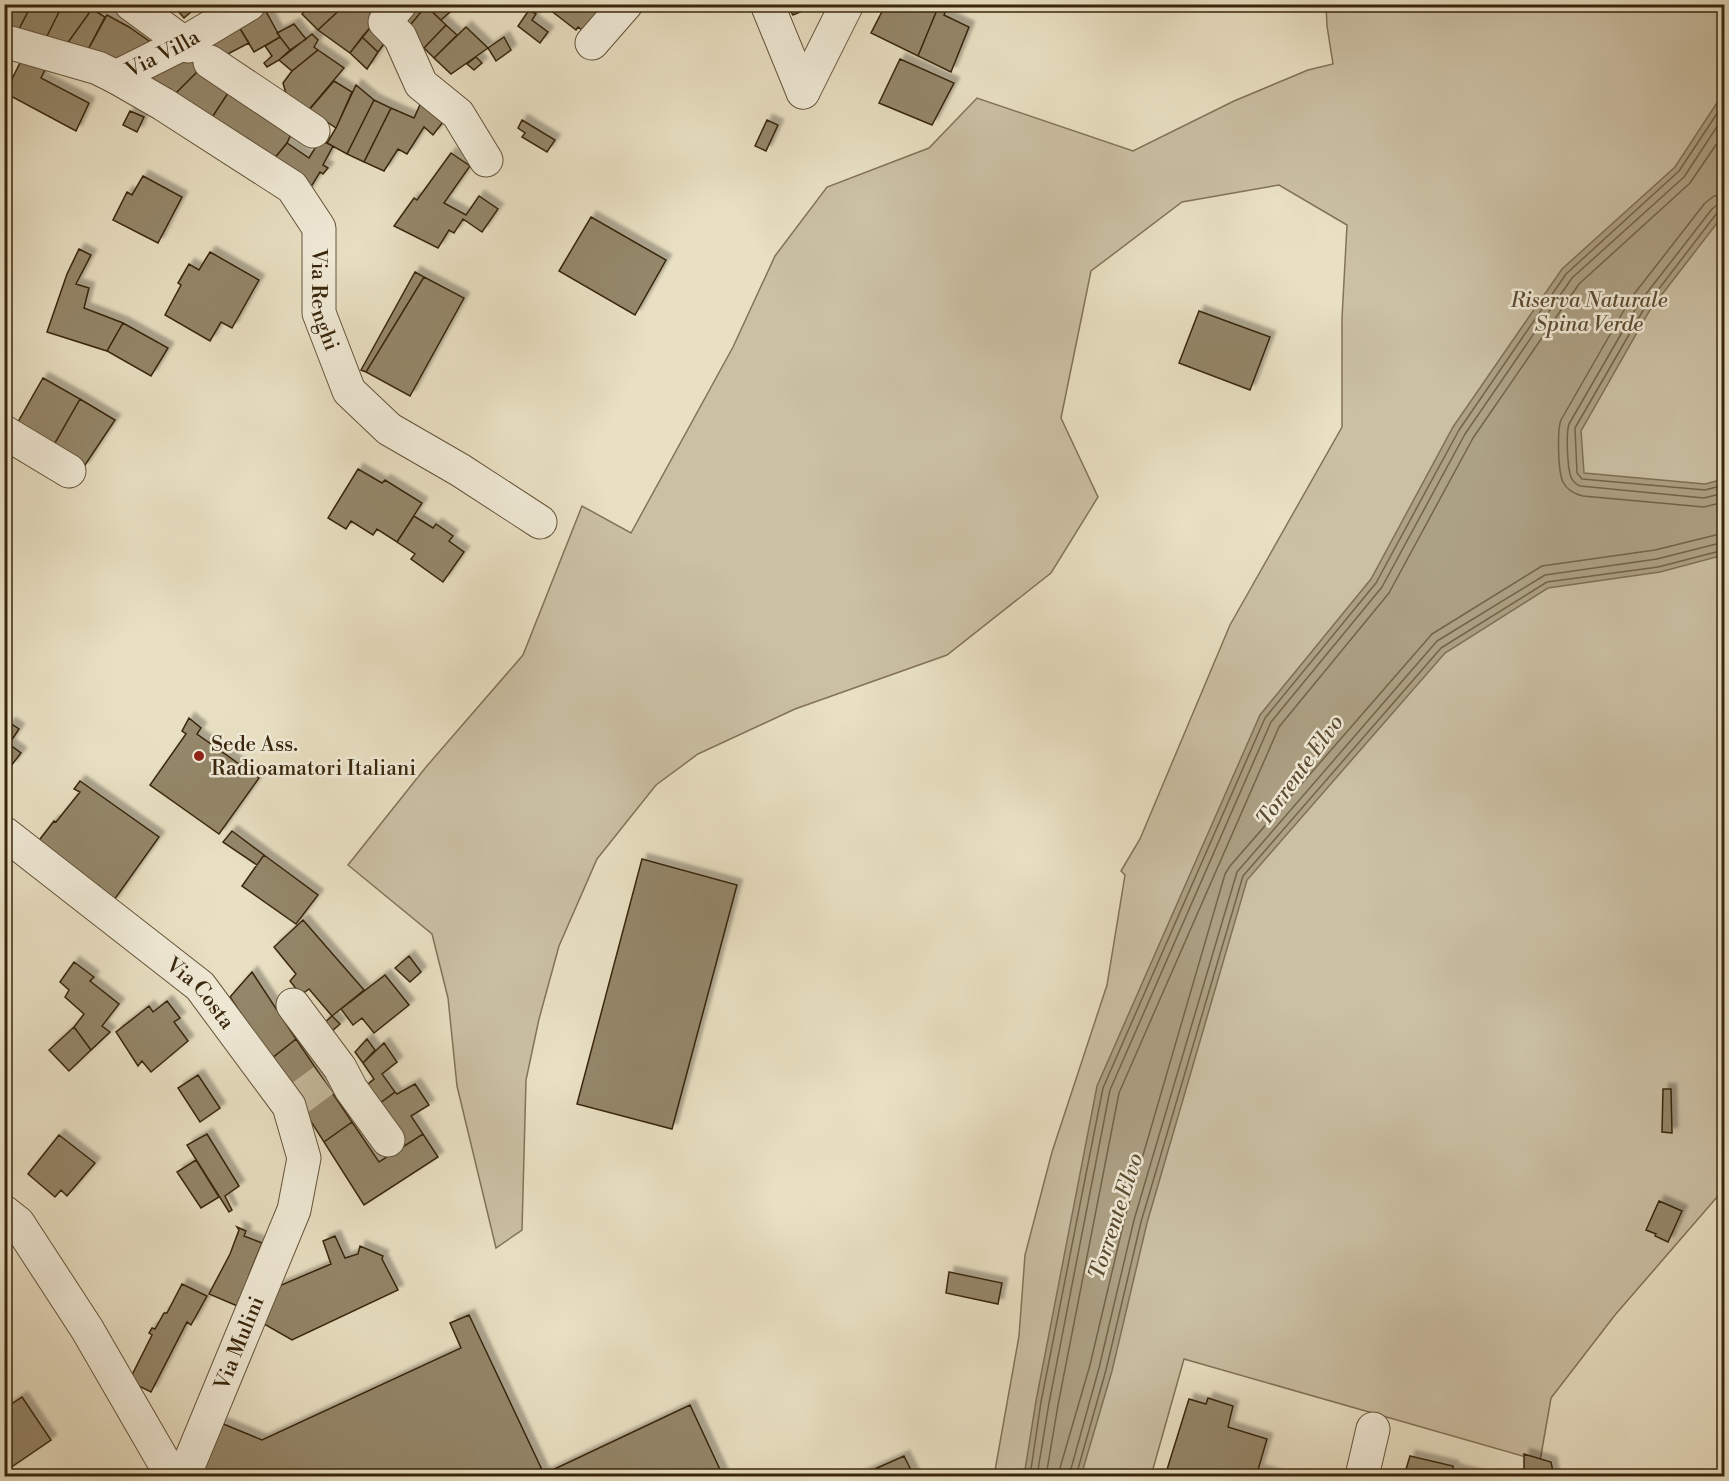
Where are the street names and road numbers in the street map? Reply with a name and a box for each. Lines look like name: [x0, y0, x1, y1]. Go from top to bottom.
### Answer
street label: Via Villa: [121, 24, 205, 85]
street label: Via Renghi: [305, 248, 344, 355]
street label: Via Costa: [159, 952, 240, 1035]
street label: Via Mulini: [209, 1293, 271, 1395]

